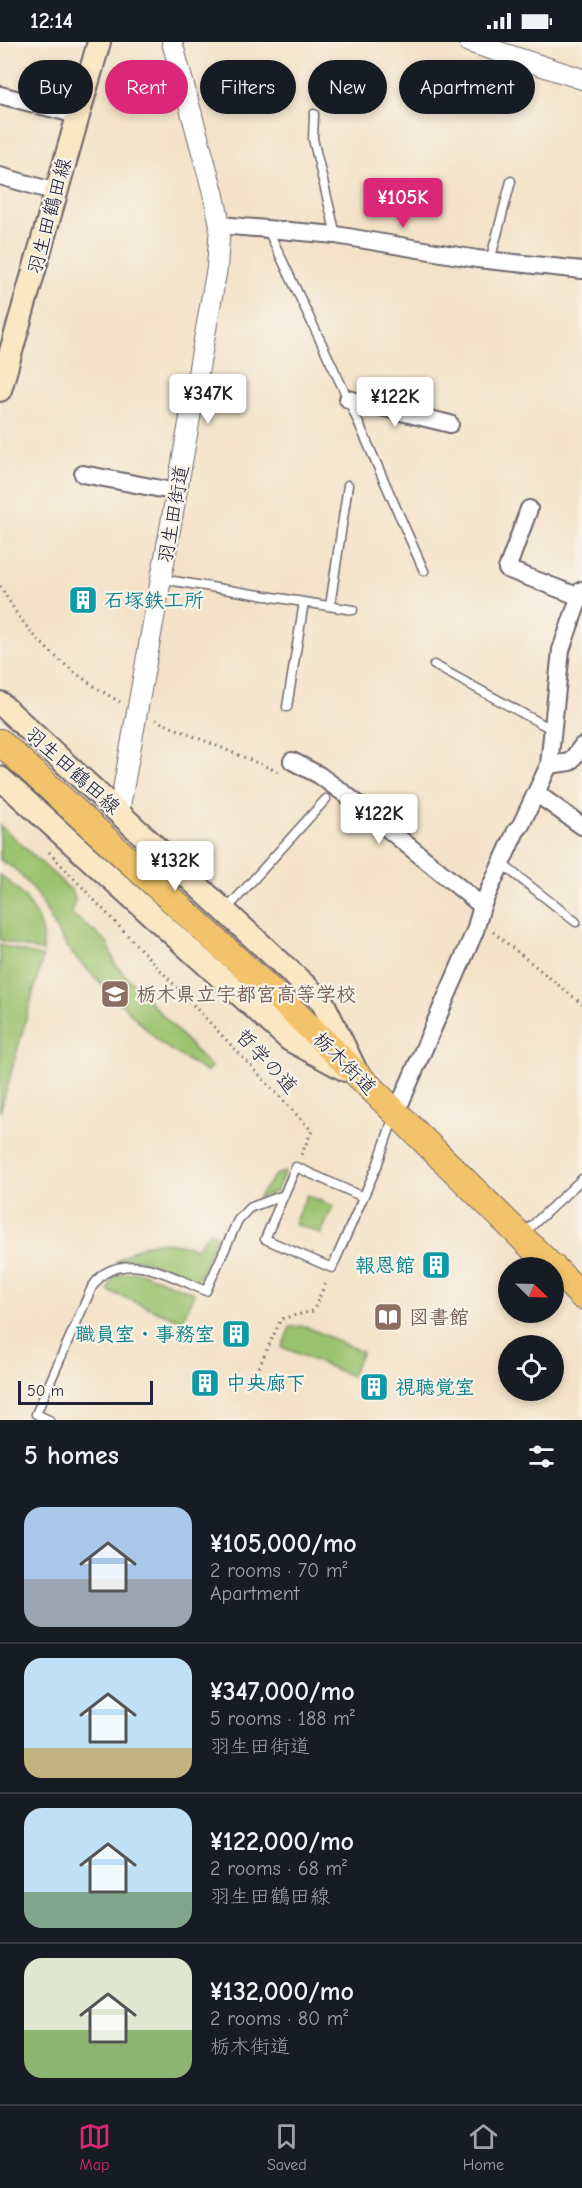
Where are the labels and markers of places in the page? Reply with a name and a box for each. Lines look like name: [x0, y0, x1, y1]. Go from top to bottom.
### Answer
pin: ¥105K: [361, 178, 445, 229]
pin: ¥347K: [166, 374, 250, 425]
pin: ¥122K: [353, 377, 437, 428]
building icon: 石塚鉄工所: [67, 584, 99, 616]
place label: 石塚鉄工所: [104, 589, 204, 612]
pin: ¥122K: [337, 794, 421, 845]
pin: ¥132K: [133, 841, 217, 892]
school or university icon: 栃木県立宇都宮高等学校: [99, 978, 131, 1010]
place label: 栃木県立宇都宮高等学校: [136, 983, 356, 1006]
building icon: 報恩館: [420, 1249, 452, 1281]
place label: 報恩館: [355, 1254, 415, 1277]
library icon: 図書館: [372, 1301, 404, 1333]
place label: 図書館: [409, 1306, 469, 1329]
building icon: 職員室・事務室: [220, 1318, 252, 1350]
place label: 職員室・事務室: [75, 1323, 215, 1346]
building icon: 中央廊下: [189, 1367, 221, 1399]
building icon: 視聴覚室: [358, 1371, 390, 1403]
place label: 中央廊下: [226, 1372, 306, 1395]
place label: 視聴覚室: [395, 1376, 475, 1399]

